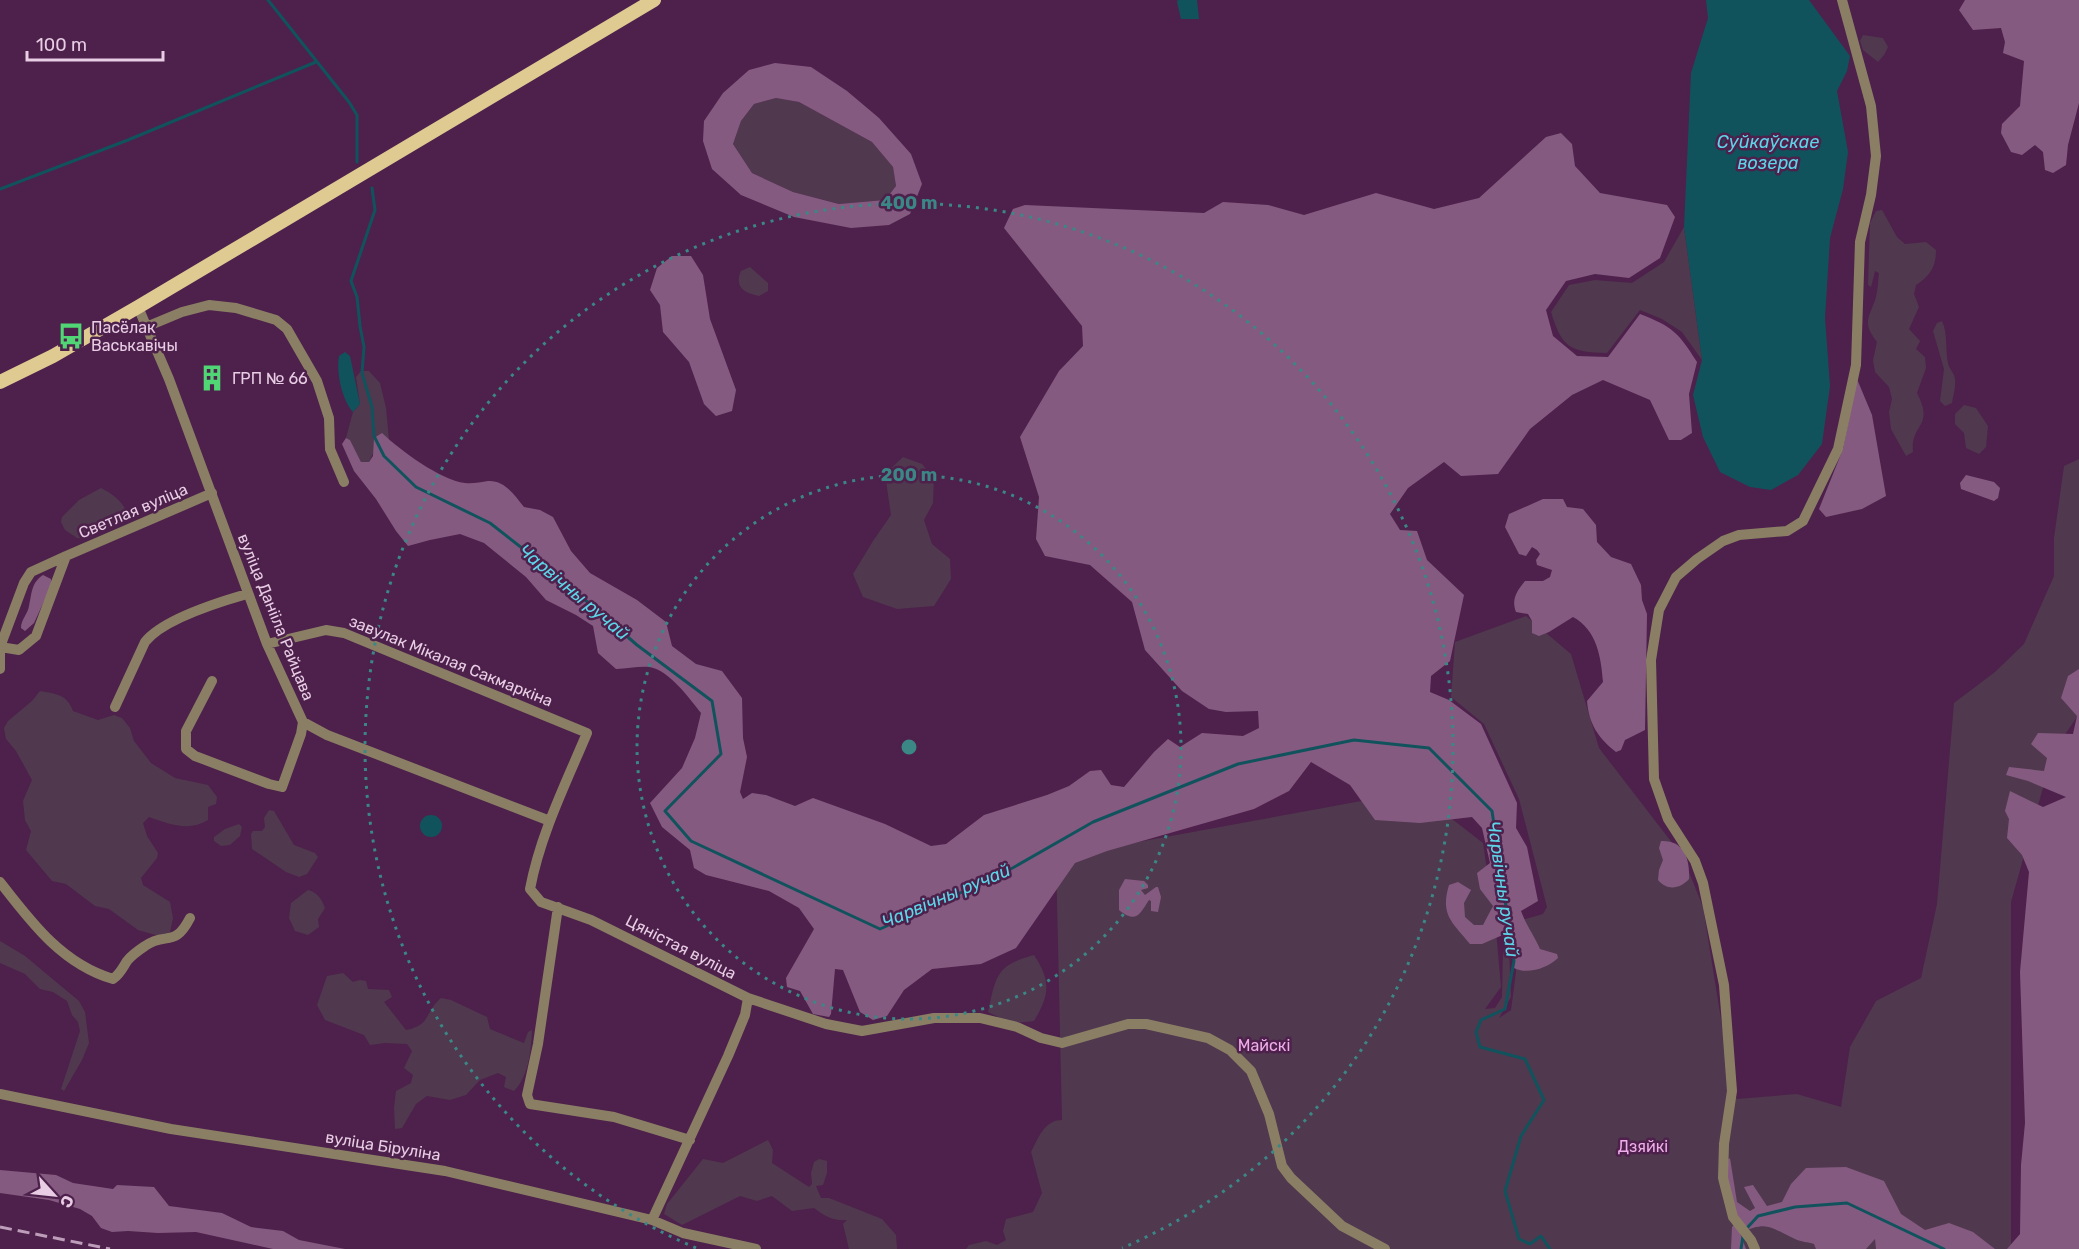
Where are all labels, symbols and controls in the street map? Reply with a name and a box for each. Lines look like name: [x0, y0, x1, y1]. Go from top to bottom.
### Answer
scale bar: [27, 24, 164, 62]
text: 100 m: [36, 34, 87, 56]
water label: Суйкаўскае возера: [1717, 131, 1819, 174]
text: 400 m: [880, 192, 938, 214]
place label: Пасёлак Васькавічы: [91, 318, 178, 355]
bus stop icon: Пасёлак Васькавічы: [56, 321, 86, 351]
building icon: ГРП № 66: [197, 363, 227, 393]
place label: ГРП № 66: [232, 369, 308, 388]
text: 200 m: [881, 464, 937, 486]
street label: Светлая вуліца: [76, 479, 190, 543]
street label: вуліца Данііла Райцава: [234, 531, 318, 703]
water label: Чарвічны ручай: [514, 539, 634, 645]
street label: завулак Мікалая Сакмаркіна: [346, 611, 556, 711]
centre of rings: [899, 737, 919, 757]
water label: Чарвічны ручай: [1483, 819, 1524, 959]
water label: Чарвічны ручай: [878, 859, 1014, 933]
street label: Цяністая вуліца: [622, 911, 740, 983]
park label: Майскі: [1238, 1036, 1290, 1055]
street label: вуліца Біруліна: [324, 1128, 442, 1164]
park label: Дзяйкі: [1618, 1137, 1668, 1156]
north arrow: [24, 1165, 84, 1225]
text: С: [56, 1192, 78, 1211]

